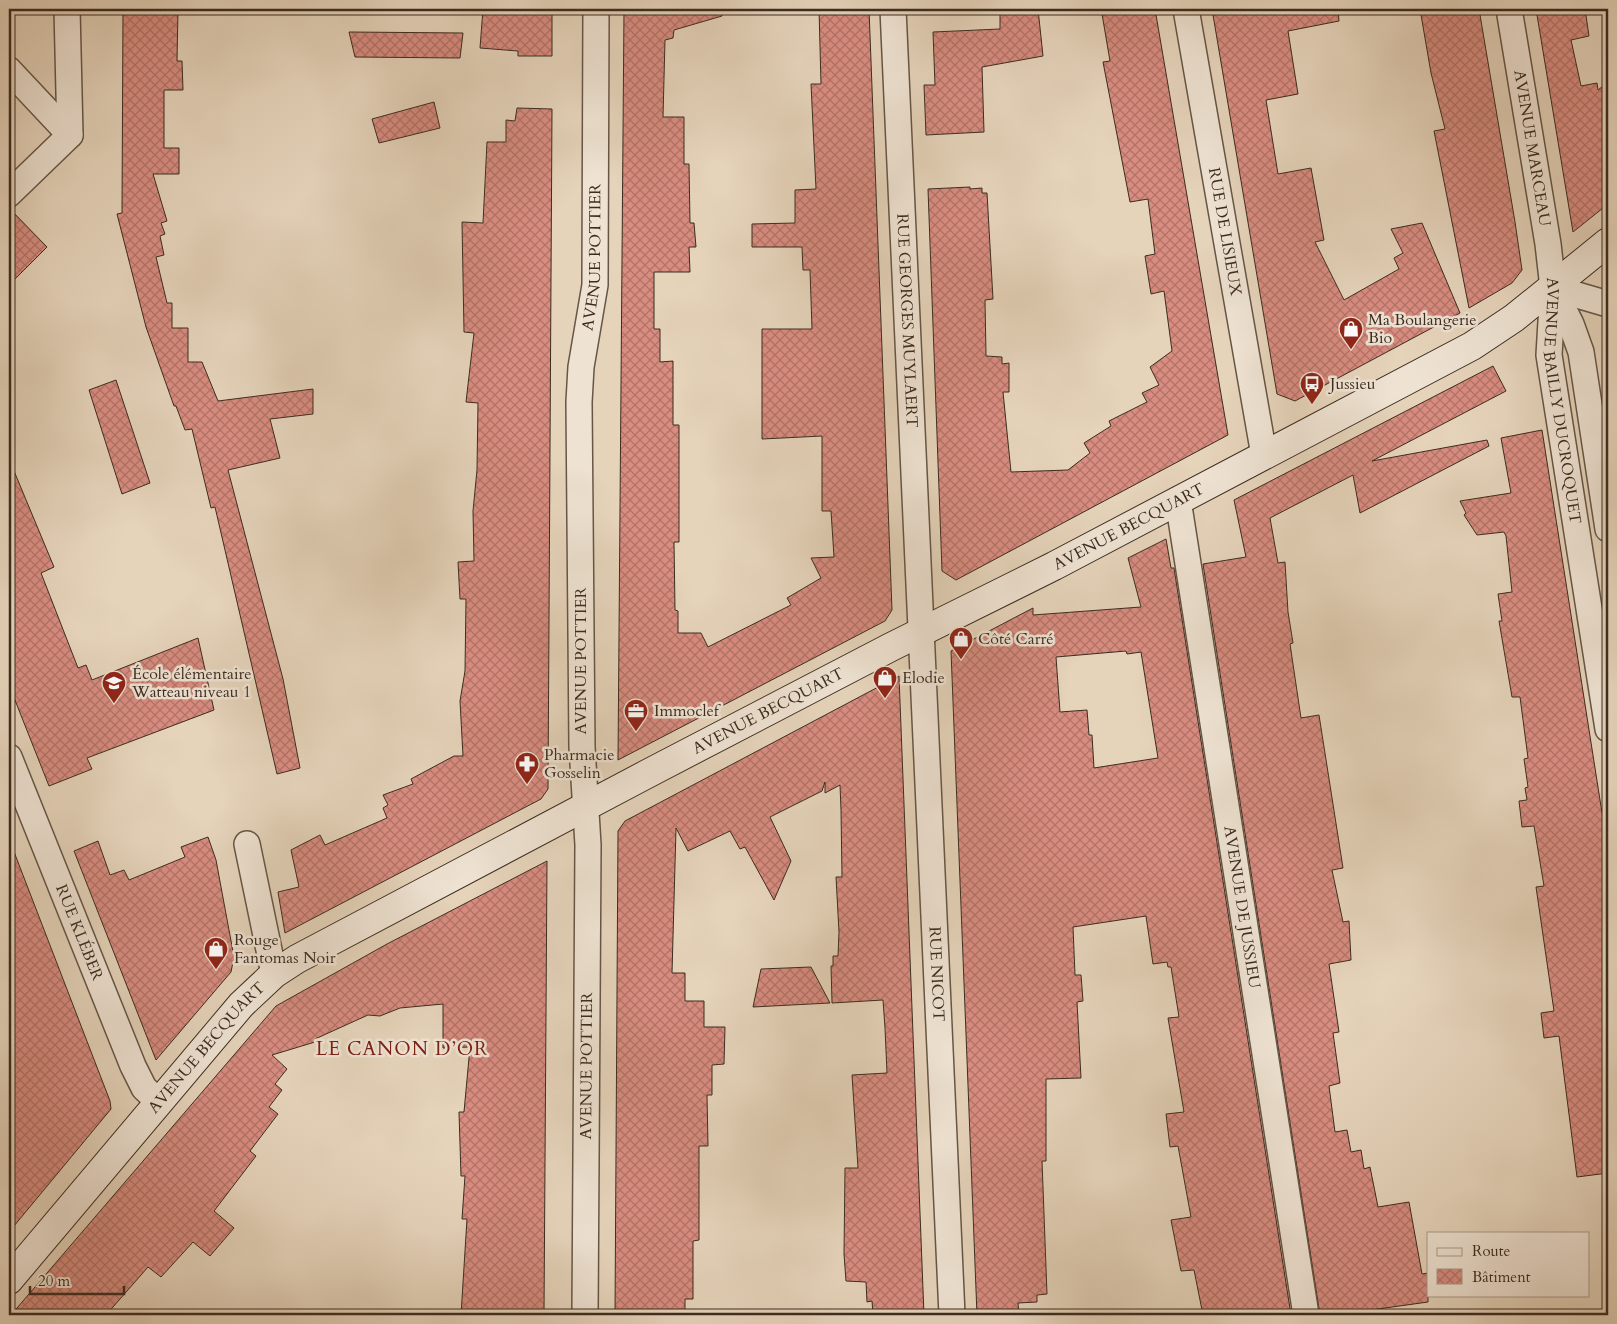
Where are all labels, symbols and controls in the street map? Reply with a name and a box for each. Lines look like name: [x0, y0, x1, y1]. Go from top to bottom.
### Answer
street label: AVENUE MARCEAU: [1508, 68, 1556, 228]
street label: RUE DE LISIEUX: [1203, 166, 1247, 298]
street label: AVENUE POTTIER: [576, 184, 606, 332]
street label: RUE GEORGES MUYLAERT: [891, 213, 923, 429]
street label: AVENUE BAILLY DUCROQUET: [1537, 276, 1587, 526]
place label: Ma Boulangerie Bio: [1368, 309, 1477, 349]
shop icon: Ma Boulangerie Bio: [1338, 316, 1364, 350]
bus stop icon: Jussieu: [1299, 371, 1325, 405]
place label: Jussieu: [1328, 373, 1376, 395]
street label: AVENUE BECQUART: [1049, 478, 1208, 576]
street label: AVENUE POTTIER: [570, 587, 592, 735]
shop icon: Côté Carré: [948, 626, 974, 660]
place label: Côté Carré: [978, 628, 1054, 650]
street label: AVENUE BECQUART: [689, 662, 848, 759]
place label: École élémentaire Watteau niveau 1: [131, 663, 252, 703]
shop icon: Elodie: [872, 665, 898, 699]
place label: Elodie: [902, 667, 945, 689]
school or university icon: École élémentaire Watteau niveau 1: [101, 670, 127, 704]
office icon: Immoclef: [623, 698, 649, 732]
place label: Immoclef: [654, 700, 722, 722]
place label: Pharmacie Gosselin: [544, 744, 615, 784]
pharmacy icon: Pharmacie Gosselin: [514, 751, 540, 785]
street label: AVENUE DE JUSSIEU: [1218, 824, 1266, 990]
street label: RUE KLÉBER: [50, 881, 109, 984]
street label: RUE NICOT: [923, 926, 950, 1022]
place label: Rouge Fantomas Noir: [234, 929, 336, 969]
shop icon: Rouge Fantomas Noir: [203, 936, 229, 970]
street label: AVENUE BECQUART: [143, 977, 270, 1118]
street label: AVENUE POTTIER: [575, 992, 598, 1140]
district label: LE CANON D’OR: [316, 1036, 488, 1062]
legend: [1427, 1232, 1590, 1296]
text: Route: [1472, 1241, 1510, 1261]
scale bar: [30, 1264, 124, 1296]
text: Bâtiment: [1472, 1267, 1531, 1287]
text: 20 m: [38, 1271, 70, 1291]

